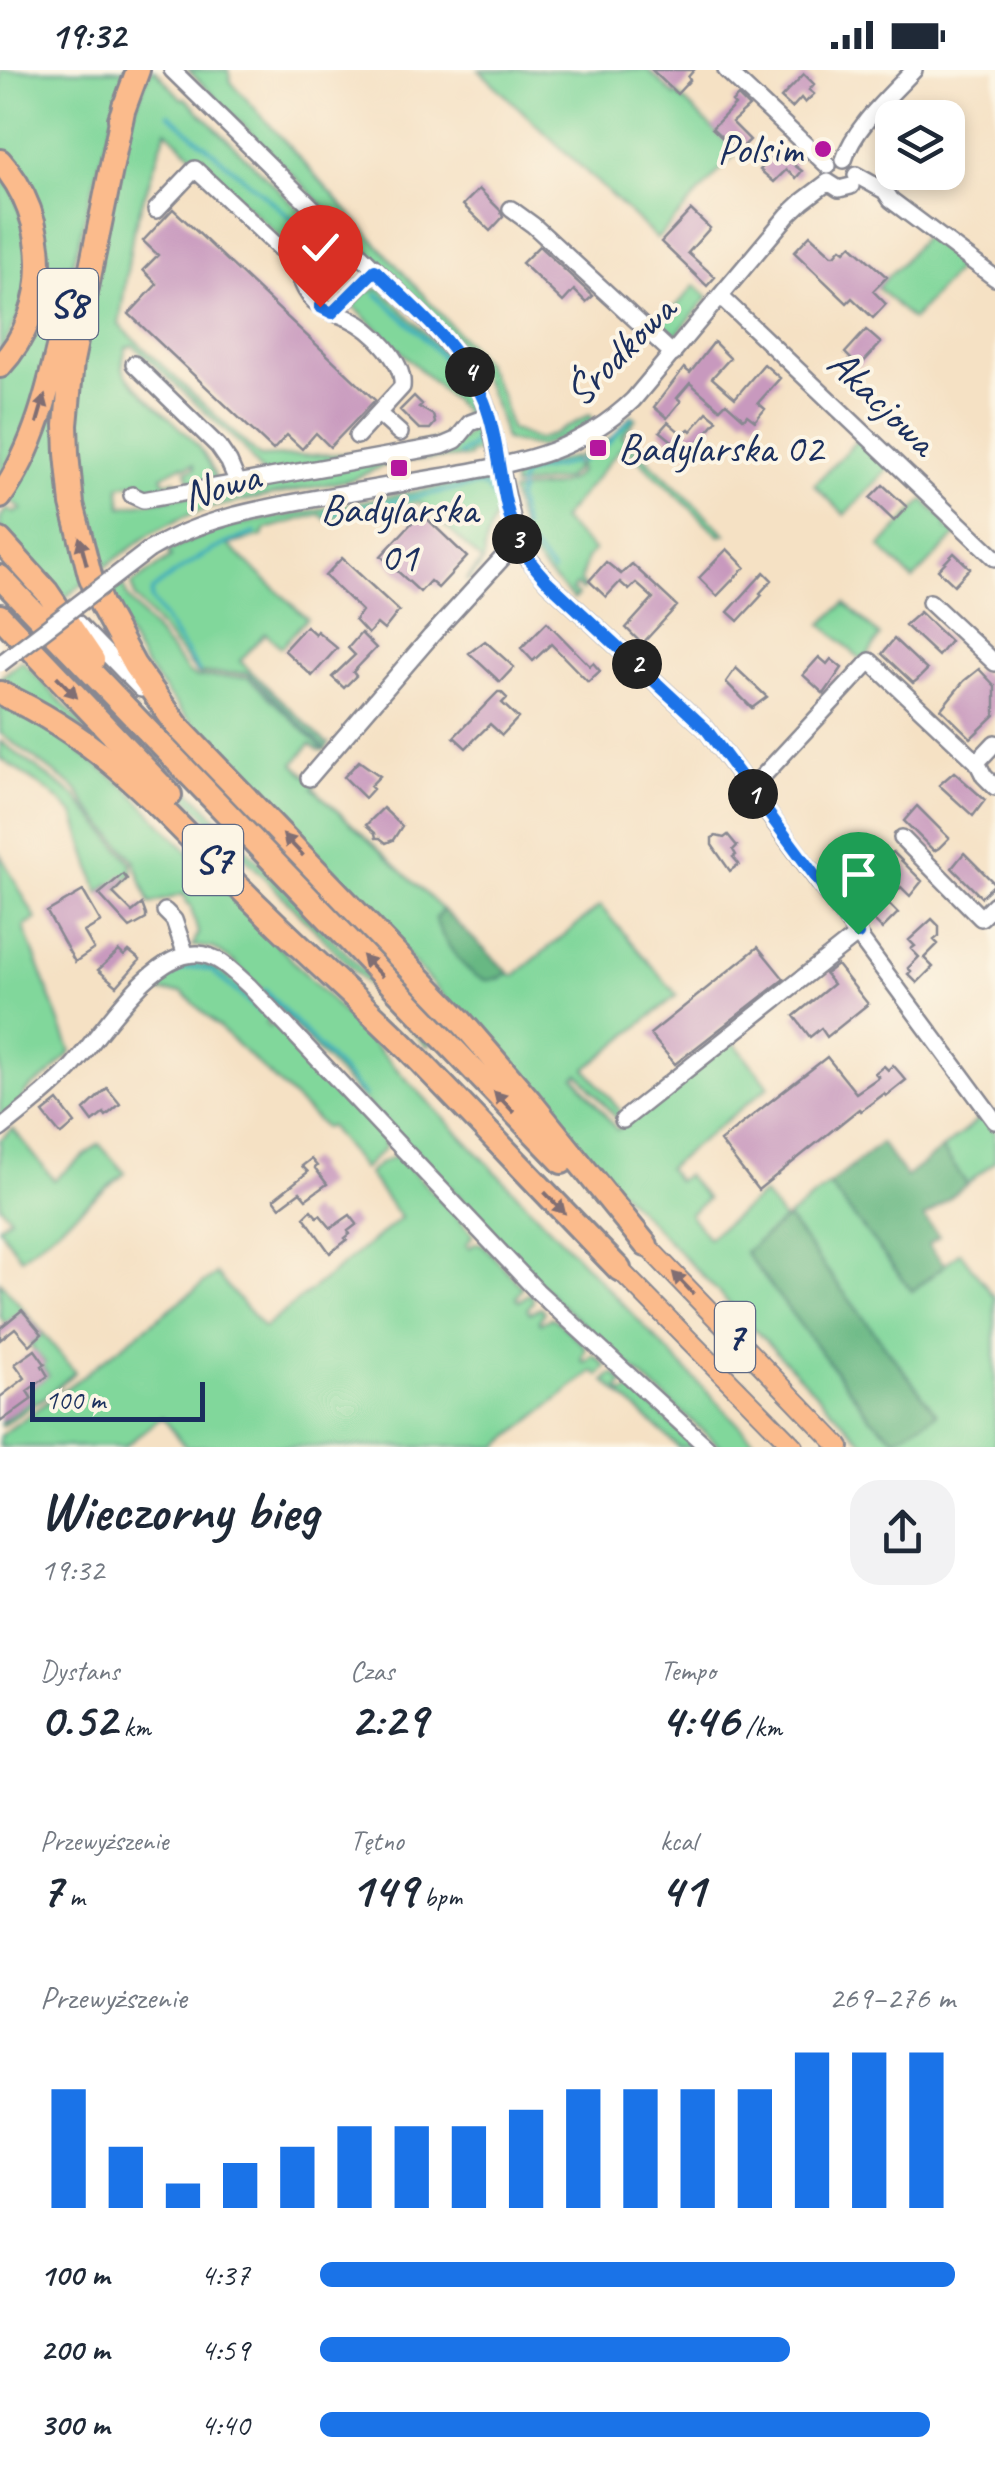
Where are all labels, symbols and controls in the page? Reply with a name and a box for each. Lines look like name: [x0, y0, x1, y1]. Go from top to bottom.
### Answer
text: 19:32: [50, 12, 125, 59]
map controls: [875, 100, 965, 190]
button: layers: [875, 100, 965, 190]
place label: Polsim: [717, 123, 804, 176]
marker: Polsim: [812, 138, 834, 160]
pin: [278, 205, 363, 308]
icon: check: [293, 220, 348, 275]
road number: S8: [38, 269, 98, 339]
street label: Środkowa: [553, 282, 689, 418]
street label: Akacjowa: [816, 337, 951, 469]
pin: 4: [445, 347, 495, 397]
text: 4: [464, 354, 476, 389]
one-way arrow: [34, 393, 49, 424]
place label: Badylarska 02: [618, 422, 826, 475]
marker: Badylarska 02: [587, 437, 609, 459]
street label: Nowa: [176, 449, 269, 522]
marker: Badylarska 01: [388, 457, 410, 479]
place label: Badylarska 01: [321, 483, 481, 584]
pin: 3: [492, 514, 542, 564]
text: 3: [511, 521, 523, 556]
one-way arrow: [75, 535, 91, 566]
pin: 2: [612, 639, 662, 689]
text: 2: [631, 646, 643, 681]
one-way arrow: [55, 675, 78, 699]
pin: 1: [728, 769, 778, 819]
text: 1: [747, 776, 759, 811]
road number: S7: [183, 825, 243, 895]
pin: [816, 832, 901, 935]
one-way arrow: [282, 833, 306, 857]
icon: arrive: [831, 847, 886, 902]
one-way arrow: [361, 954, 384, 978]
one-way arrow: [492, 1090, 516, 1114]
one-way arrow: [543, 1190, 566, 1214]
one-way arrow: [672, 1272, 695, 1296]
road number: 7: [715, 1302, 755, 1372]
scale bar: [30, 1377, 205, 1422]
text: 100 m: [45, 1382, 105, 1417]
text: Wieczorny bieg: [40, 1476, 318, 1546]
button: share: [850, 1480, 955, 1585]
text: 19:32: [40, 1549, 104, 1590]
text: Dystans: [40, 1653, 119, 1688]
text: Czas: [350, 1653, 394, 1688]
text: Tempo: [660, 1653, 716, 1688]
text: 0.52: [40, 1688, 117, 1751]
text: 2:29: [350, 1688, 427, 1751]
text: 4:46: [660, 1688, 738, 1751]
text: km: [117, 1709, 151, 1744]
text: /km: [738, 1709, 782, 1744]
text: Przewyższenie: [40, 1823, 168, 1858]
text: Tętno: [350, 1823, 404, 1858]
text: kcal: [660, 1823, 697, 1858]
text: 7: [40, 1858, 62, 1921]
text: 149: [350, 1858, 417, 1921]
text: 41: [660, 1858, 705, 1921]
text: m: [62, 1879, 85, 1914]
text: bpm: [417, 1879, 462, 1914]
text: Przewyższenie: [40, 1977, 187, 2018]
text: 269–276 m: [829, 1977, 955, 2018]
text: 100 m: [40, 2254, 109, 2295]
text: 4:37: [200, 2254, 250, 2295]
text: 200 m: [40, 2329, 109, 2370]
text: 4:59: [200, 2329, 250, 2370]
text: 300 m: [40, 2404, 109, 2445]
text: 4:40: [200, 2404, 250, 2445]

